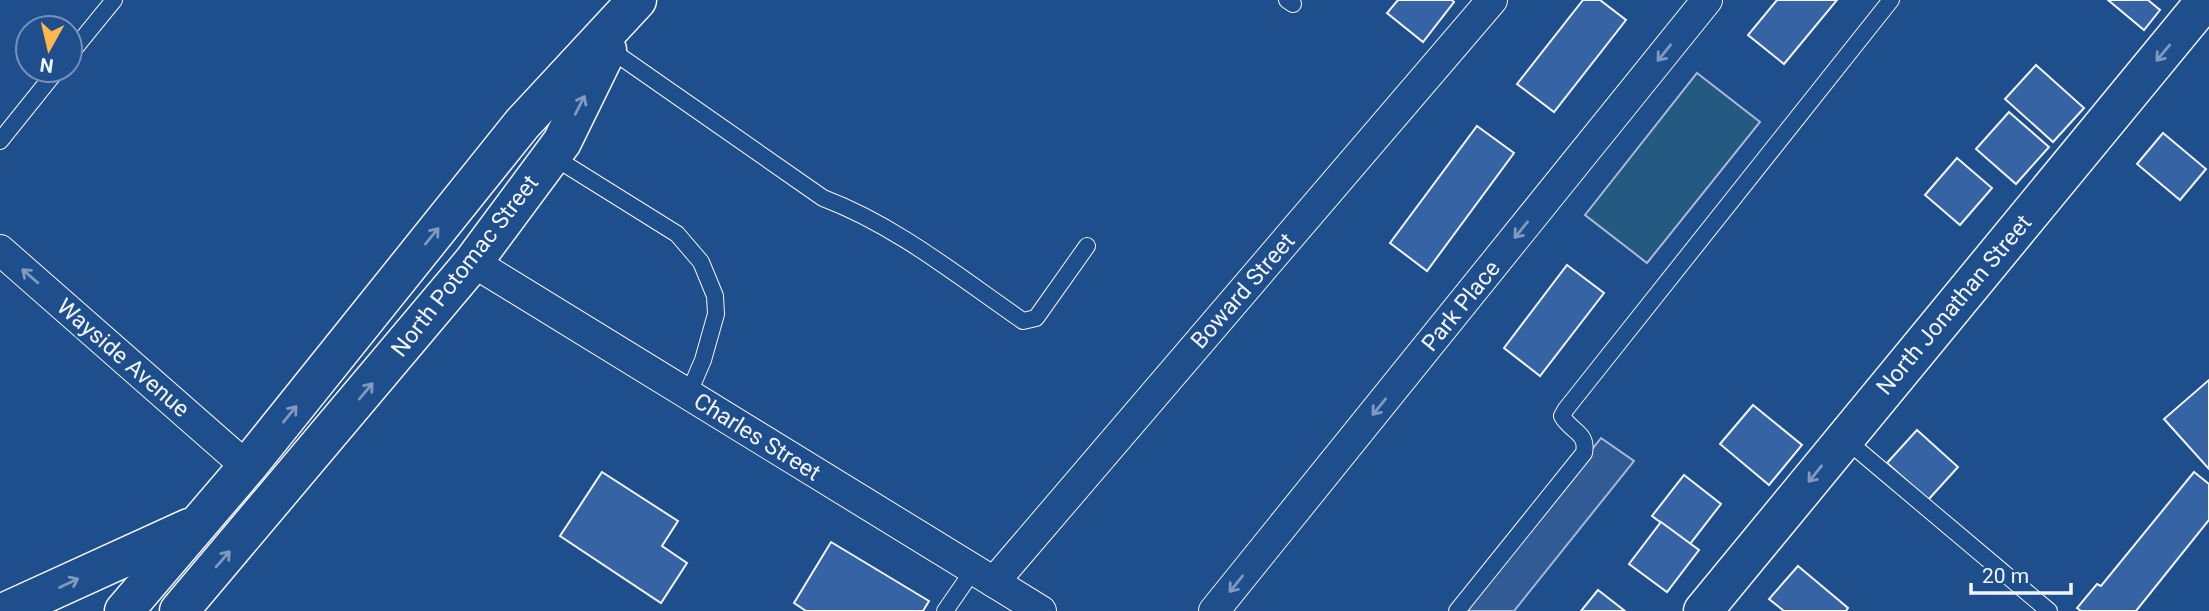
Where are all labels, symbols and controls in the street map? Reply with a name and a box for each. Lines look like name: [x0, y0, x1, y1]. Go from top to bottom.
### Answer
north arrow: [14, 14, 84, 84]
one-way arrow: [2155, 43, 2171, 61]
one-way arrow: [1657, 44, 1672, 62]
text: N: [38, 53, 55, 78]
one-way arrow: [574, 95, 588, 116]
street label: North Potomac Street: [386, 170, 544, 362]
street label: North Jonathan Street: [1871, 210, 2037, 400]
one-way arrow: [1514, 221, 1529, 239]
one-way arrow: [425, 228, 440, 246]
street label: Boward Street: [1186, 228, 1300, 354]
street label: Park Place: [1416, 255, 1506, 357]
one-way arrow: [21, 268, 39, 284]
street label: Wayside Avenue: [51, 293, 195, 423]
one-way arrow: [358, 382, 374, 400]
street label: Charles Street: [689, 387, 825, 487]
one-way arrow: [1371, 397, 1386, 416]
one-way arrow: [282, 405, 297, 423]
one-way arrow: [1807, 464, 1823, 482]
one-way arrow: [215, 550, 231, 568]
scale bar: [1971, 552, 2071, 596]
text: 20 m: [1982, 564, 2029, 588]
one-way arrow: [1228, 574, 1243, 593]
one-way arrow: [58, 576, 79, 589]

